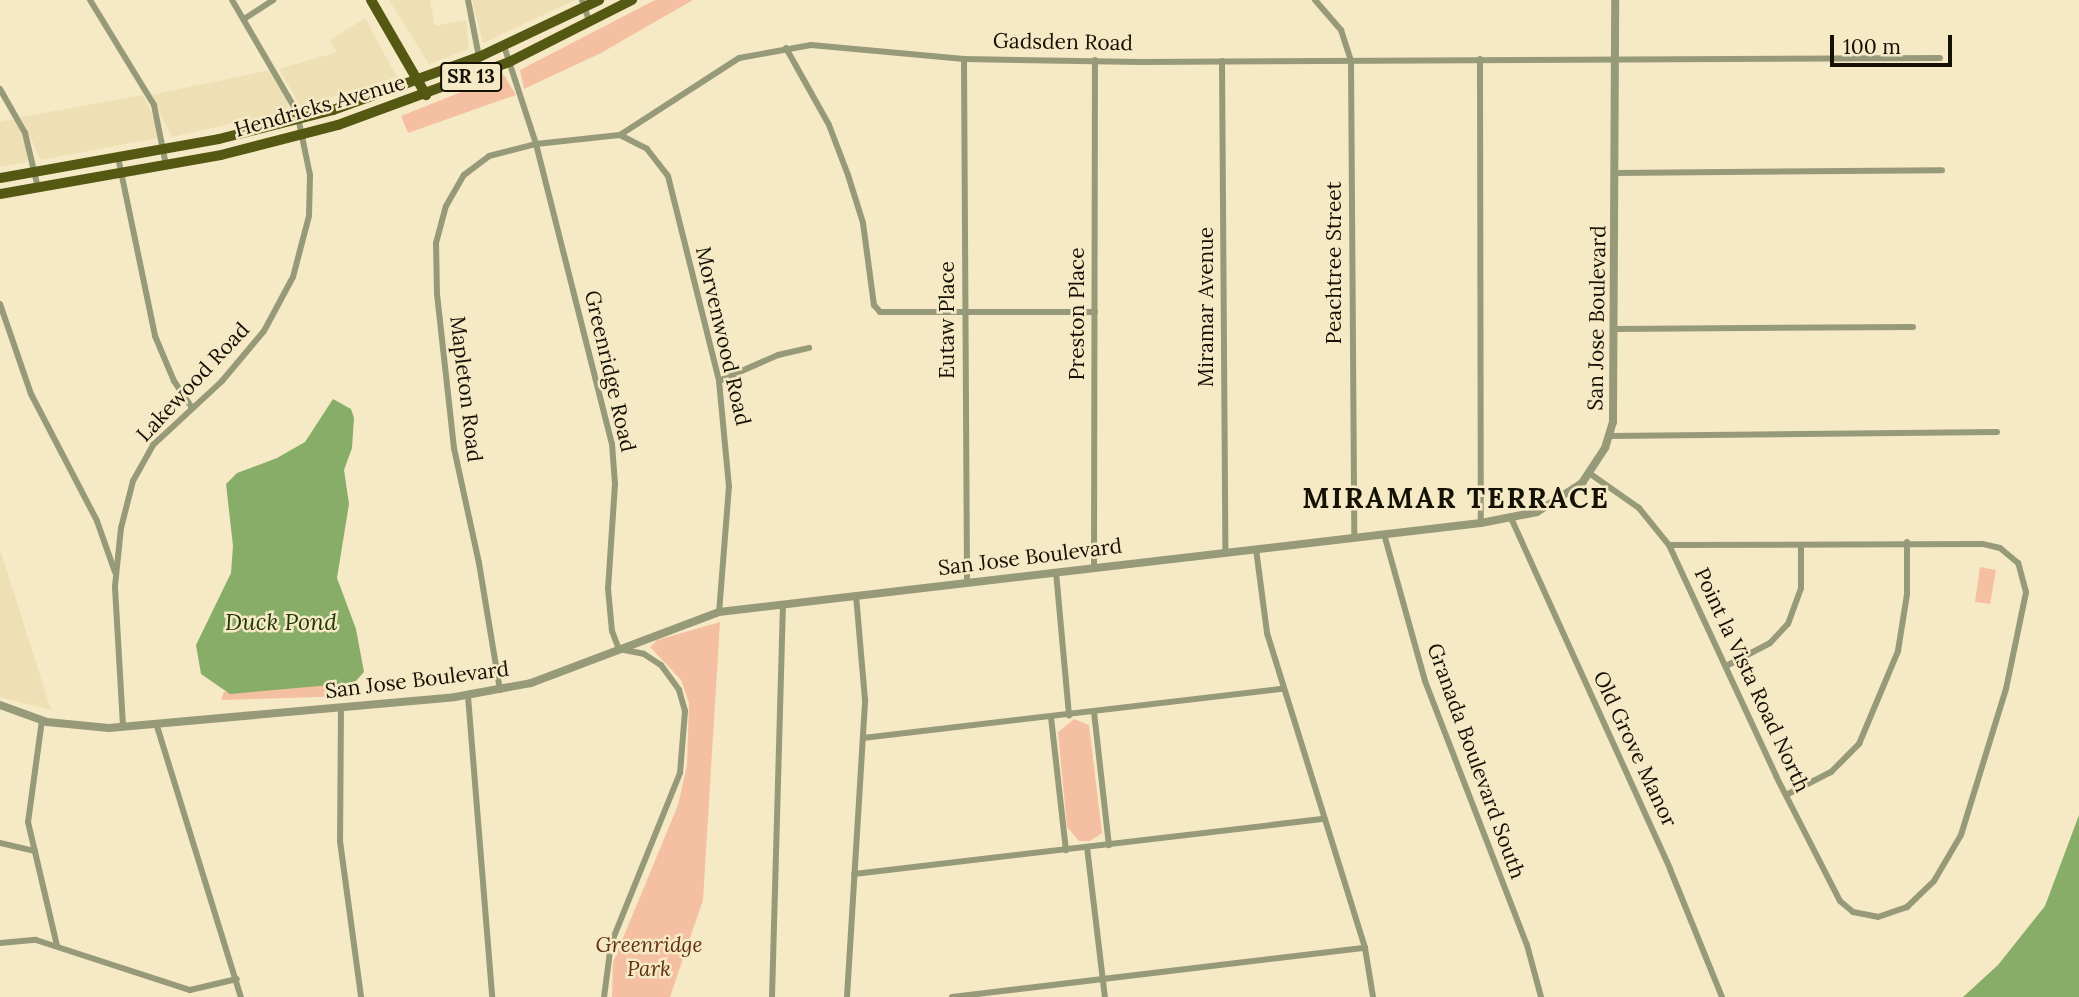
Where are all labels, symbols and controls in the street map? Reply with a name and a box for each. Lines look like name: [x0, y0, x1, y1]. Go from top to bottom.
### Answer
scale bar: [1834, 21, 1956, 65]
street label: Gadsden Road: [993, 28, 1133, 56]
text: 100 m: [1843, 33, 1901, 60]
road number: SR 13: [440, 61, 503, 92]
street label: Hendricks Avenue: [232, 70, 408, 142]
street label: Peachtree Street: [1321, 181, 1347, 345]
street label: San Jose Boulevard: [1583, 225, 1611, 411]
street label: Miramar Avenue: [1193, 227, 1219, 387]
street label: Morvenwood Road: [690, 244, 756, 428]
street label: Preston Place: [1064, 247, 1090, 381]
street label: Eutaw Place: [934, 261, 960, 379]
street label: Greenridge Road: [579, 288, 641, 454]
street label: Mapleton Road: [445, 315, 487, 463]
street label: Lakewood Road: [131, 317, 255, 447]
district label: MIRAMAR TERRACE: [1304, 481, 1608, 515]
street label: San Jose Boulevard: [937, 533, 1123, 581]
street label: Point la Vista Road North: [1689, 564, 1815, 796]
water label: Duck Pond: [225, 608, 337, 636]
street label: Granada Boulevard South: [1422, 640, 1530, 882]
street label: San Jose Boulevard: [324, 656, 510, 704]
street label: Old Grove Manor: [1588, 667, 1682, 831]
park label: Greenridge Park: [595, 932, 703, 982]

